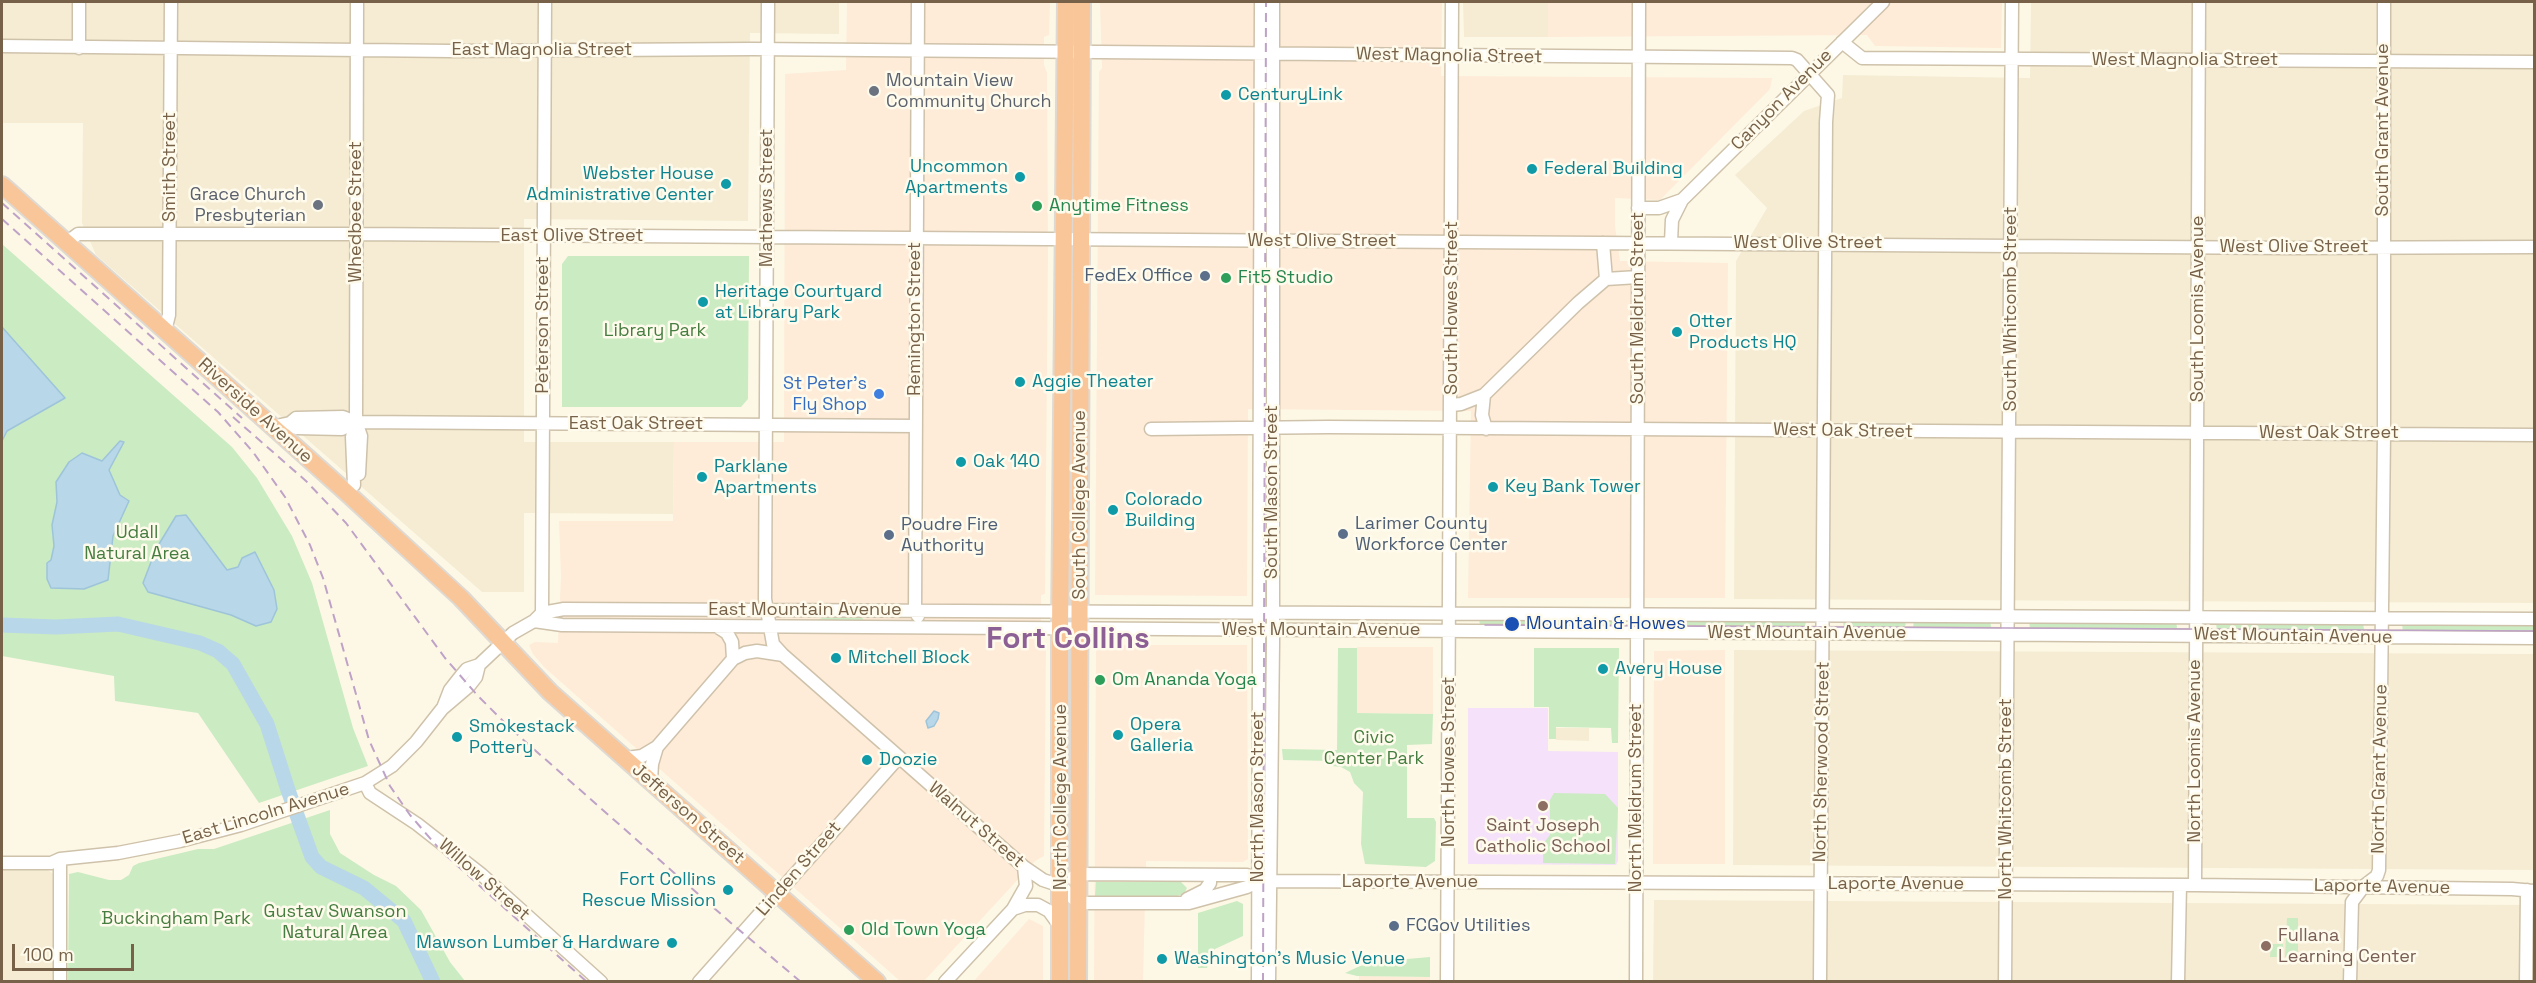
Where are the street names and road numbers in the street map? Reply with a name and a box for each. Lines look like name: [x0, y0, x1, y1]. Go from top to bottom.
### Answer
street label: East Magnolia Street: [452, 39, 632, 61]
street label: South Grant Avenue: [2372, 43, 2394, 217]
street label: West Magnolia Street: [1356, 44, 1542, 68]
street label: Canyon Avenue: [1727, 45, 1837, 155]
street label: West Magnolia Street: [2092, 49, 2278, 71]
street label: Smith Street: [159, 112, 181, 222]
street label: Mathews Street: [756, 129, 778, 267]
street label: Whedbee Street: [345, 141, 367, 283]
street label: South Whitcomb Street: [2000, 207, 2022, 411]
street label: South Meldrum Street: [1627, 212, 1649, 404]
street label: South Loomis Avenue: [2187, 216, 2209, 402]
street label: South Howes Street: [1441, 221, 1463, 395]
street label: East Olive Street: [500, 225, 644, 247]
street label: West Olive Street: [1248, 230, 1396, 252]
street label: West Olive Street: [1734, 232, 1882, 254]
street label: West Olive Street: [2220, 236, 2368, 258]
street label: Remington Street: [904, 242, 926, 396]
street label: Peterson Street: [532, 256, 554, 394]
street label: Riverside Avenue: [193, 354, 317, 468]
street label: South Mason Street: [1261, 405, 1283, 579]
street label: South College Avenue: [1069, 410, 1091, 600]
street label: East Oak Street: [569, 413, 703, 435]
street label: West Oak Street: [1773, 419, 1913, 443]
street label: West Oak Street: [2259, 422, 2399, 444]
street label: East Mountain Avenue: [708, 599, 902, 621]
street label: West Mountain Avenue: [1221, 619, 1421, 641]
street label: West Mountain Avenue: [1707, 622, 1907, 644]
street label: West Mountain Avenue: [2193, 623, 2393, 649]
street label: North Loomis Avenue: [2184, 659, 2206, 843]
street label: North Sherwood Street: [1809, 661, 1835, 863]
street label: North Howes Street: [1438, 677, 1460, 847]
street label: North Grant Avenue: [2368, 684, 2392, 854]
street label: North Whitcomb Street: [1995, 698, 2017, 900]
street label: North College Avenue: [1050, 704, 1072, 890]
street label: North Meldrum Street: [1625, 704, 1647, 892]
street label: North Mason Street: [1247, 712, 1269, 882]
street label: Jefferson Street: [627, 759, 749, 869]
street label: Walnut Street: [924, 777, 1028, 873]
street label: East Lincoln Avenue: [180, 778, 352, 850]
street label: Linden Street: [752, 817, 846, 921]
street label: Willow Street: [434, 834, 534, 926]
street label: Laporte Avenue: [1342, 871, 1478, 893]
street label: Laporte Avenue: [1828, 873, 1964, 895]
street label: Laporte Avenue: [2314, 875, 2450, 899]

